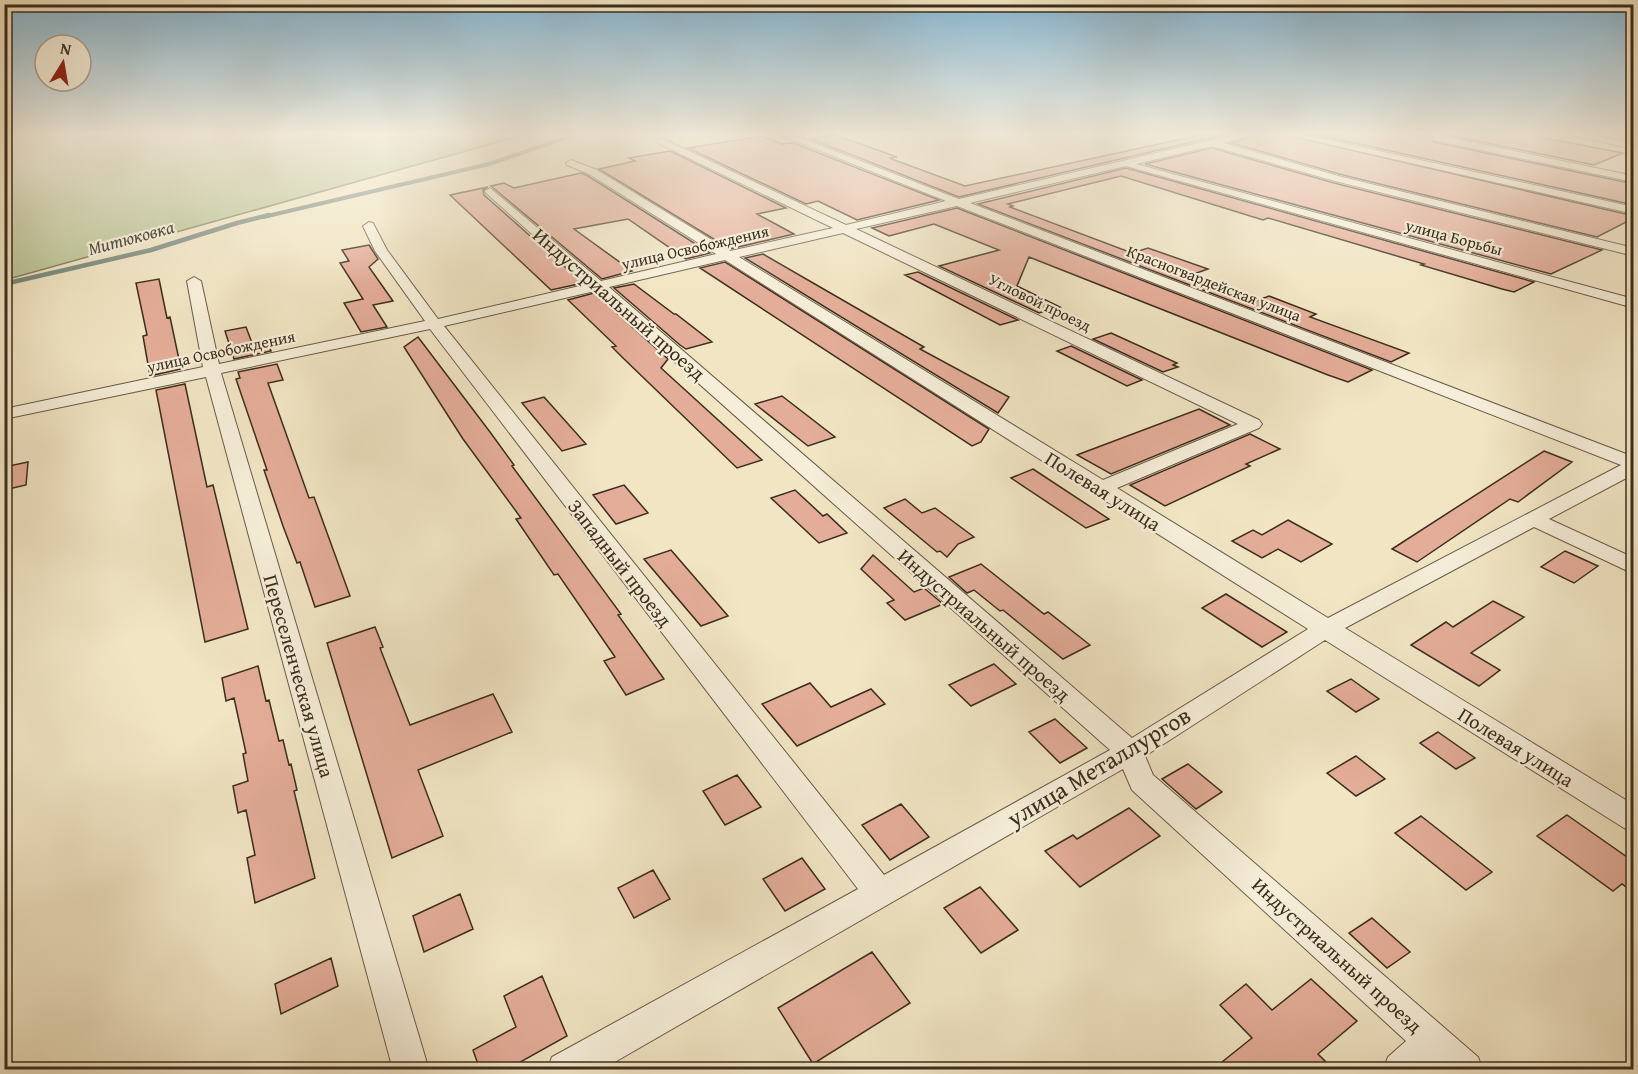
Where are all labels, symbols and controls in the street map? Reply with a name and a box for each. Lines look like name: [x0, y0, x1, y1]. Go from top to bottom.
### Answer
north arrow: [33, 33, 93, 93]
text: N: [58, 35, 74, 61]
street label: улица Борьбы: [1402, 212, 1505, 261]
water label: Митюковка: [85, 213, 178, 262]
street label: улица Освобождения: [618, 218, 771, 276]
street label: Индустриальный проезд: [527, 220, 712, 387]
street label: Красногвардейская улица: [1123, 239, 1305, 327]
street label: Угловой проезд: [985, 267, 1096, 337]
street label: улица Освобождения: [144, 324, 297, 379]
street label: Полевая улица: [1040, 443, 1167, 538]
street label: Западный проезд: [561, 493, 680, 633]
street label: Индустриальный проезд: [892, 541, 1077, 708]
street label: Переселенческая улица: [257, 571, 343, 781]
street label: улица Металлургов: [999, 698, 1197, 836]
street label: Полевая улица: [1453, 699, 1580, 794]
street label: Индустриальный проезд: [1246, 870, 1429, 1039]

